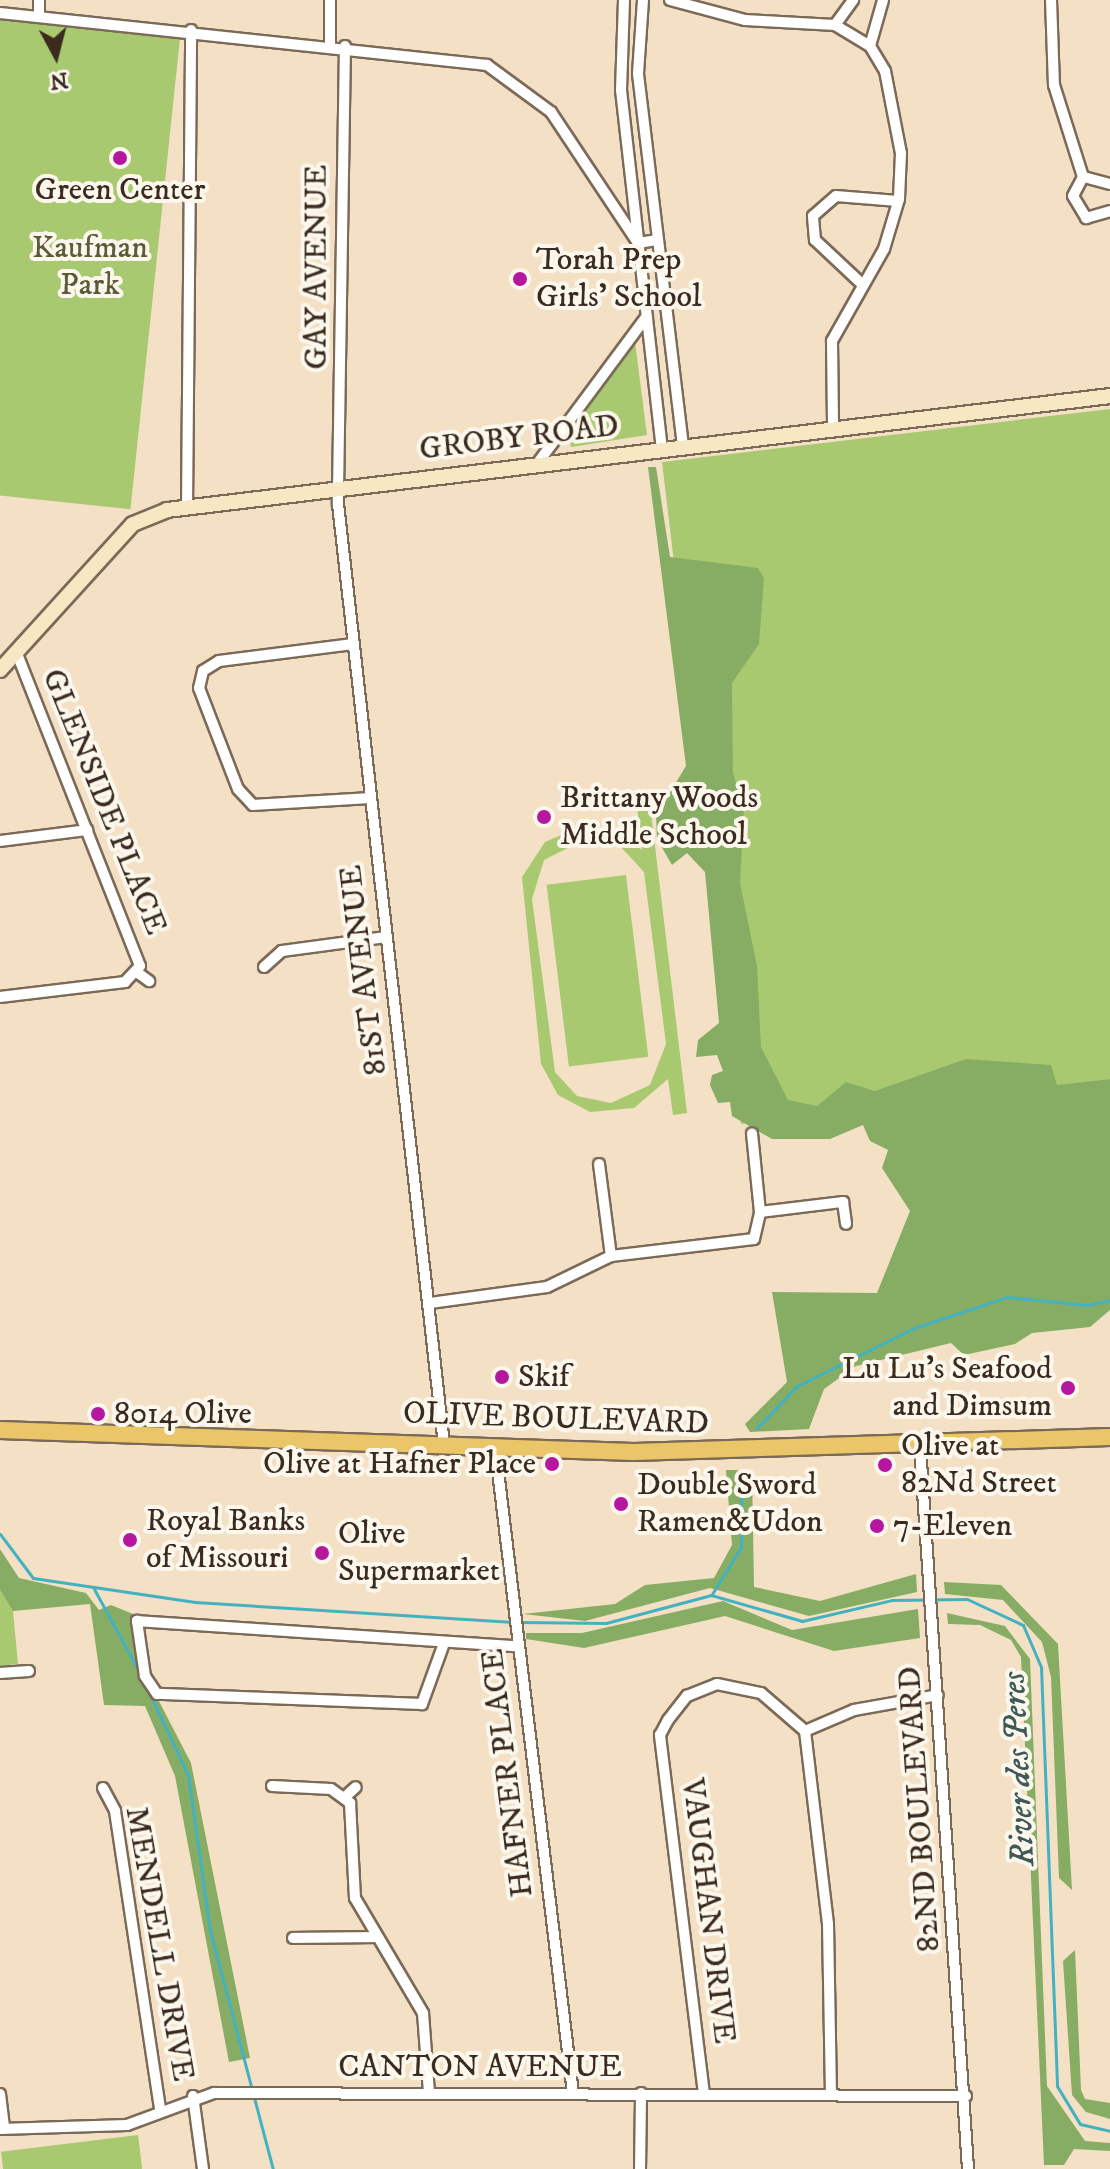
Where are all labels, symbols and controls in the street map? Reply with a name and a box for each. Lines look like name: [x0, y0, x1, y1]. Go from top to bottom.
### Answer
north arrow: [16, 16, 96, 96]
text: N: [48, 66, 70, 95]
marker: Green Center: [111, 149, 129, 167]
street label: GAY AVENUE: [298, 164, 336, 370]
place label: Green Center: [35, 171, 205, 209]
park label: Kaufman Park: [32, 230, 148, 305]
place label: Torah Prep Girls' School: [536, 242, 702, 317]
marker: Torah Prep Girls' School: [511, 270, 529, 288]
street label: GROBY ROAD: [417, 407, 621, 469]
street label: GLENSIDE PLACE: [33, 663, 175, 941]
place label: Brittany Woods Middle School: [560, 780, 758, 855]
marker: Brittany Woods Middle School: [535, 808, 553, 826]
street label: 81ST AVENUE: [332, 863, 396, 1077]
place label: Lu Lu's Seafood and Dimsum: [842, 1351, 1052, 1426]
place label: Skif: [518, 1358, 569, 1396]
marker: Skif: [493, 1368, 511, 1386]
marker: Lu Lu's Seafood and Dimsum: [1059, 1379, 1077, 1397]
street label: OLIVE BOULEVARD: [402, 1394, 710, 1444]
place label: 8014 Olive: [114, 1395, 252, 1433]
marker: 8014 Olive: [89, 1405, 107, 1423]
place label: Olive at 82Nd Street: [901, 1428, 1057, 1503]
place label: Olive at Hafner Place: [263, 1445, 536, 1483]
marker: Olive at Hafner Place: [543, 1455, 561, 1473]
marker: Olive at 82Nd Street: [876, 1456, 894, 1474]
place label: Double Sword Ramen&Udon: [637, 1467, 823, 1542]
marker: Double Sword Ramen&Udon: [612, 1495, 630, 1513]
place label: Royal Banks of Missouri: [146, 1503, 305, 1578]
place label: 7-Eleven: [893, 1507, 1012, 1545]
place label: Olive Supermarket: [338, 1516, 500, 1591]
marker: 7-Eleven: [868, 1517, 886, 1535]
marker: Royal Banks of Missouri: [121, 1531, 139, 1549]
marker: Olive Supermarket: [313, 1544, 331, 1562]
street label: HAFNER PLACE: [474, 1647, 542, 1899]
street label: 82ND BOULEVARD: [891, 1665, 949, 1953]
water label: River des Peres: [994, 1671, 1044, 1867]
street label: VAUGHAN DRIVE: [673, 1776, 743, 2046]
street label: MENDELL DRIVE: [116, 1804, 202, 2084]
street label: CANTON AVENUE: [338, 2048, 622, 2086]

